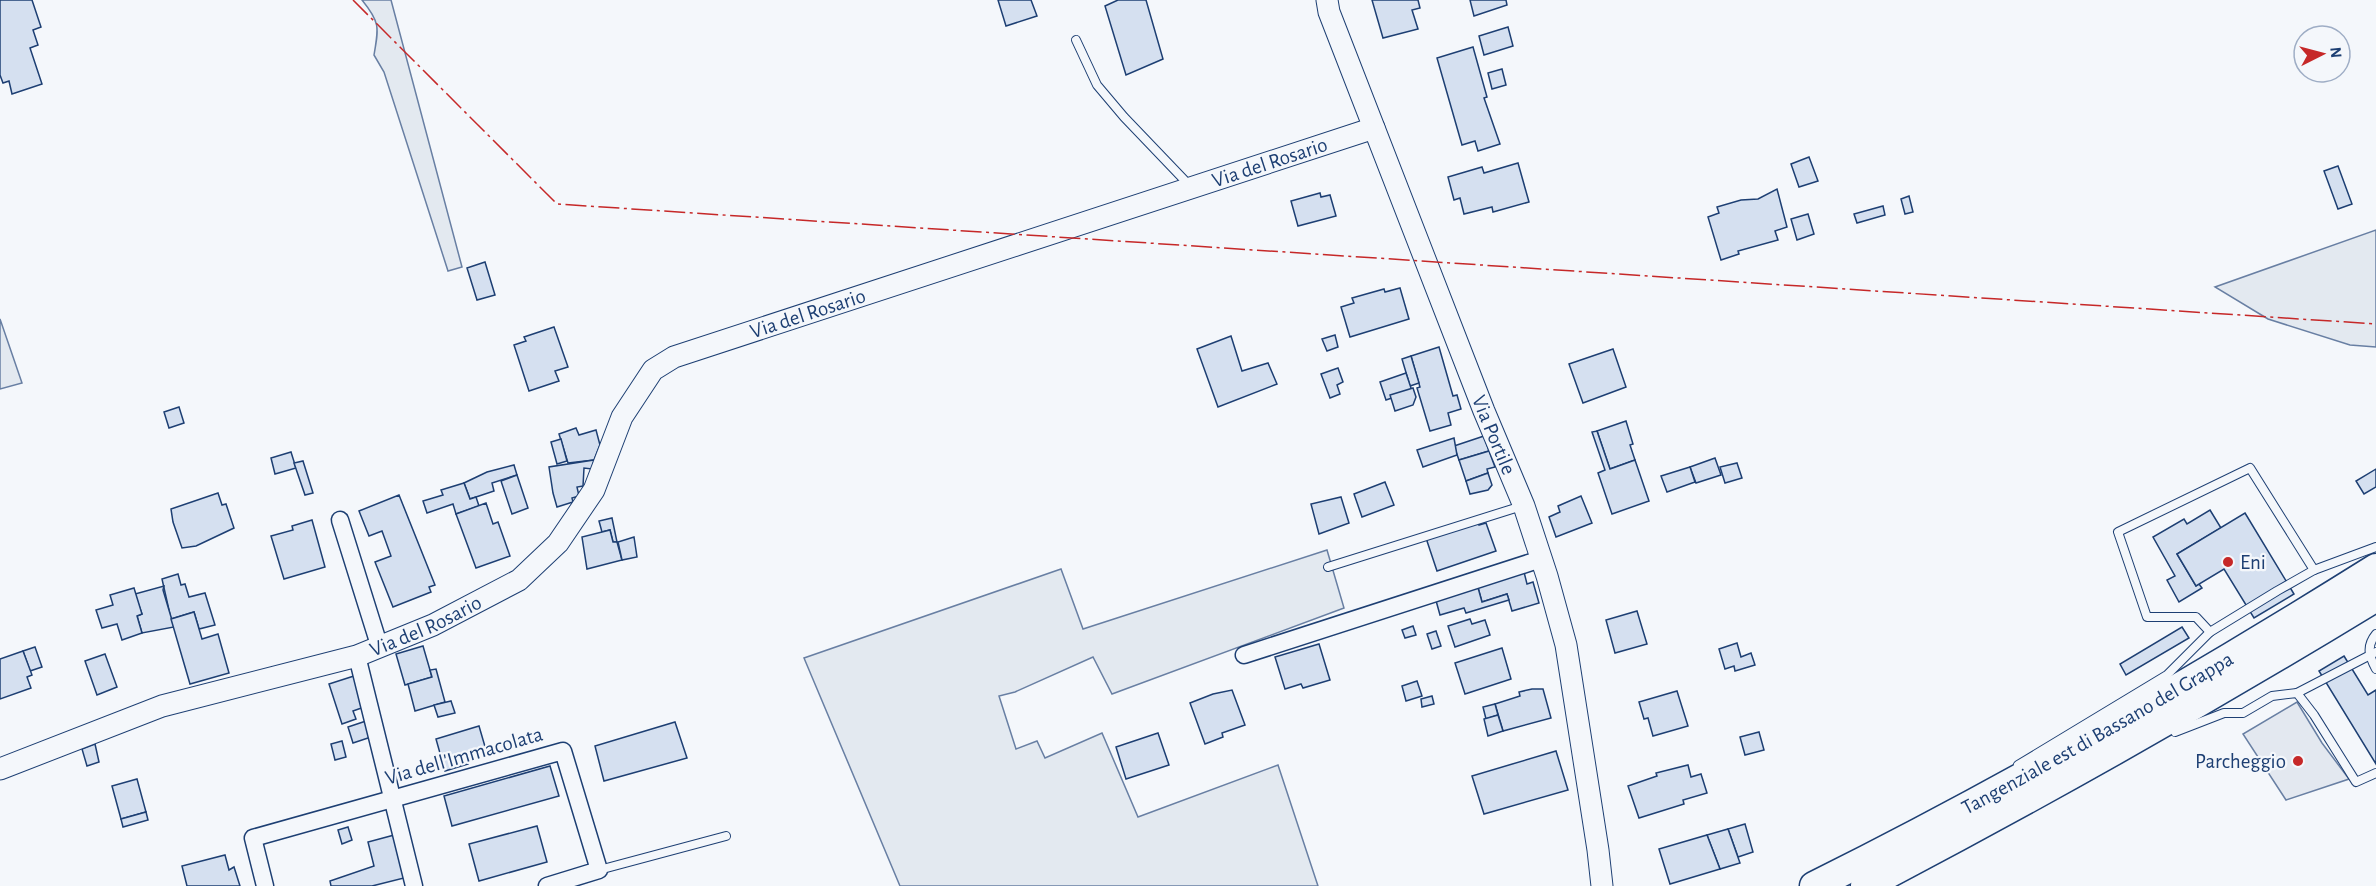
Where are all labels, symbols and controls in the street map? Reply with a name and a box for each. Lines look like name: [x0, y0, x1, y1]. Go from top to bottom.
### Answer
north arrow: [2292, 24, 2352, 84]
text: N: [2327, 46, 2344, 59]
street label: Via del Rosario: [1209, 133, 1330, 191]
street label: Via del Rosario: [747, 285, 868, 342]
street label: Via Portile: [1468, 392, 1520, 477]
place label: Eni: [2240, 552, 2266, 573]
marker: Eni: [2221, 555, 2235, 569]
street label: Via del Rosario: [367, 591, 485, 660]
street label: Tangenziale est di Bassano del Grappa: [1958, 648, 2237, 818]
street label: Via dell'Immacolata: [383, 723, 545, 789]
place label: Parcheggio: [2195, 751, 2286, 772]
marker: Parcheggio: [2291, 754, 2305, 768]

